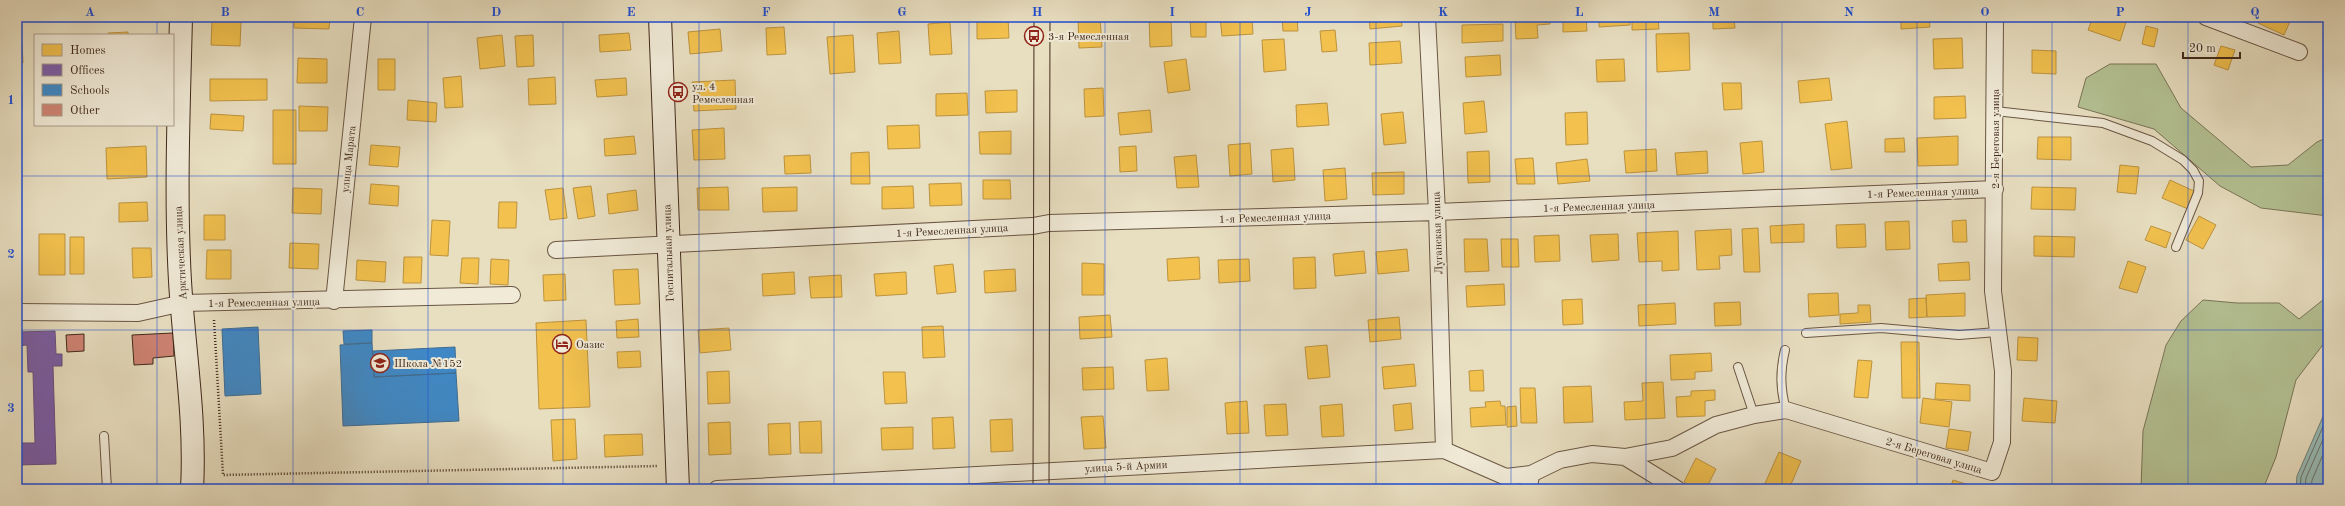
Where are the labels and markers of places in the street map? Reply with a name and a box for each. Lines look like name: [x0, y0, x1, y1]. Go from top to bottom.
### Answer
bus stop icon: 3-я Ремесленная: [1023, 25, 1045, 47]
place label: 3-я Ремесленная: [1048, 32, 1129, 43]
bus stop icon: ул. 4 Ремесленная: [667, 81, 689, 103]
place label: ул. 4 Ремесленная: [692, 82, 754, 106]
hotel icon: Оазис: [551, 333, 573, 355]
place label: Оазис: [576, 340, 605, 351]
school or university icon: Школа №152: [369, 352, 391, 374]
place label: Школа №152: [394, 359, 462, 370]

